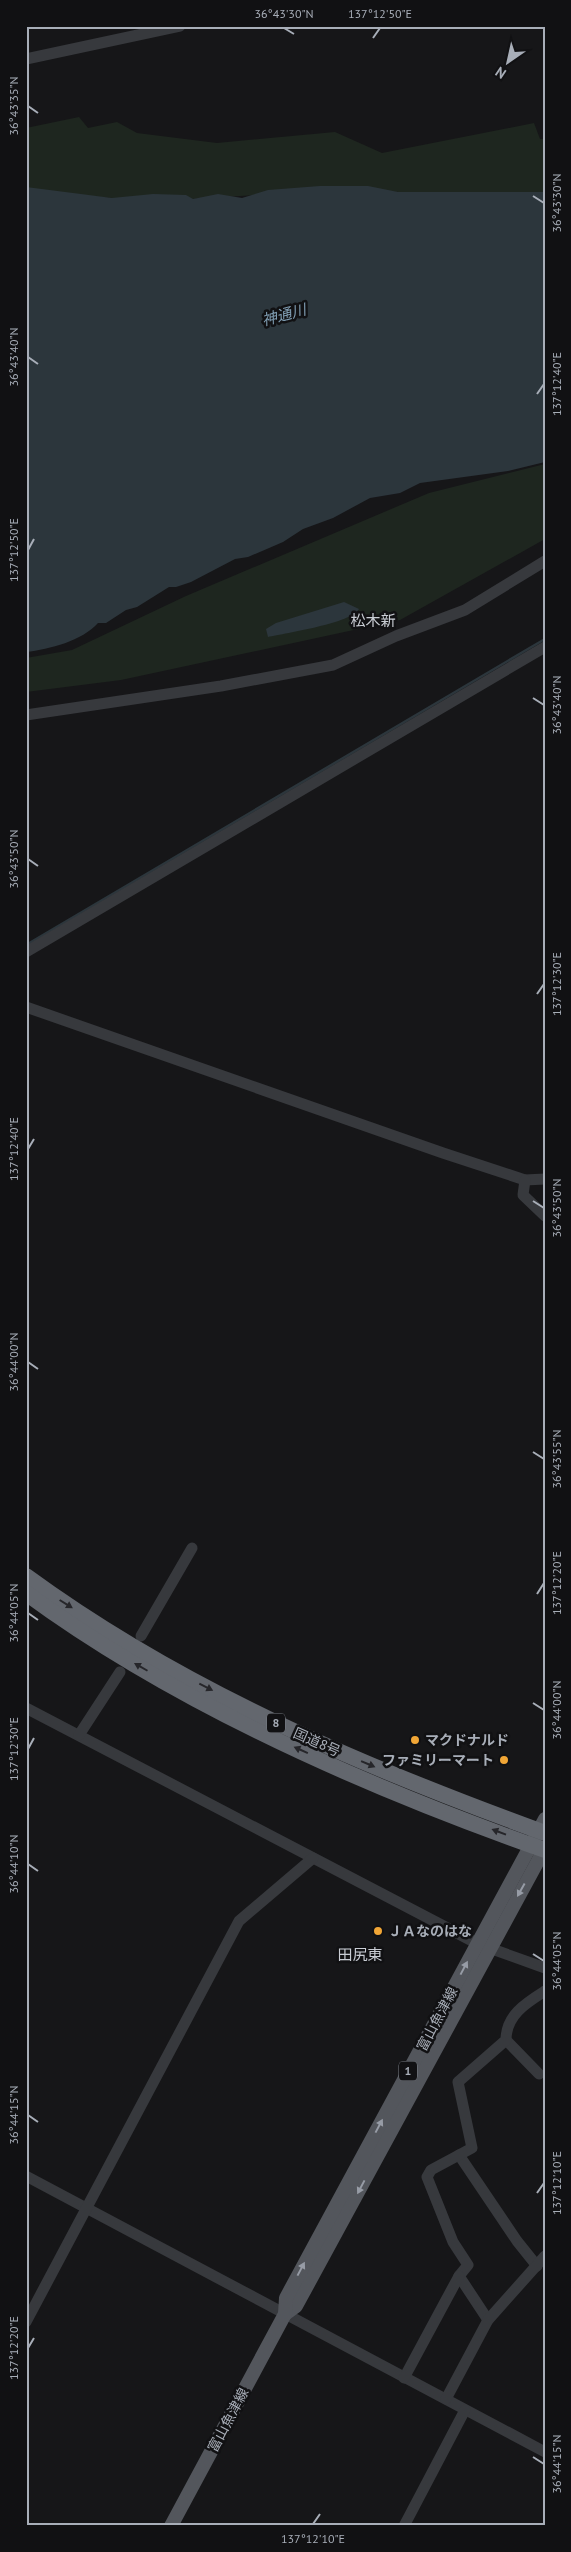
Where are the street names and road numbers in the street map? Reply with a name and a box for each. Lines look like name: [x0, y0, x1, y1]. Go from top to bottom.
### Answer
road number: 8: [267, 1714, 285, 1732]
street label: 国道8号: [291, 1724, 343, 1760]
street label: 富山魚津線: [413, 1984, 461, 2054]
road number: 1: [399, 2062, 417, 2080]
street label: 富山魚津線: [204, 2385, 252, 2455]

